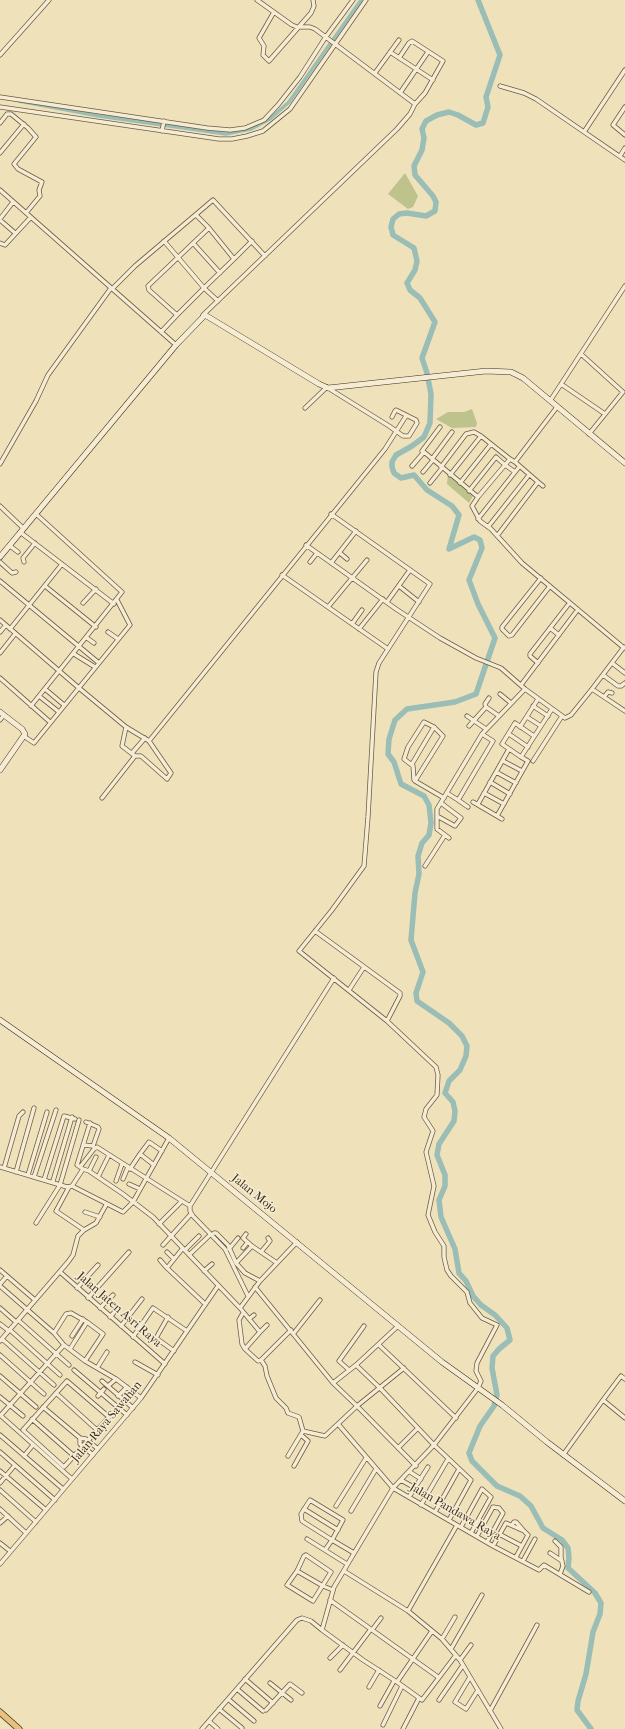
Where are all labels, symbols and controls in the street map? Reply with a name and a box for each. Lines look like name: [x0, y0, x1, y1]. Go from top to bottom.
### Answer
street label: Jalan Mojo: [228, 1171, 280, 1217]
street label: Jalan Jaten Asri Raya: [74, 1269, 164, 1351]
street label: Jalan Raya Sawahan: [69, 1378, 145, 1466]
street label: Jalan Pandawa Raya: [407, 1480, 503, 1544]

